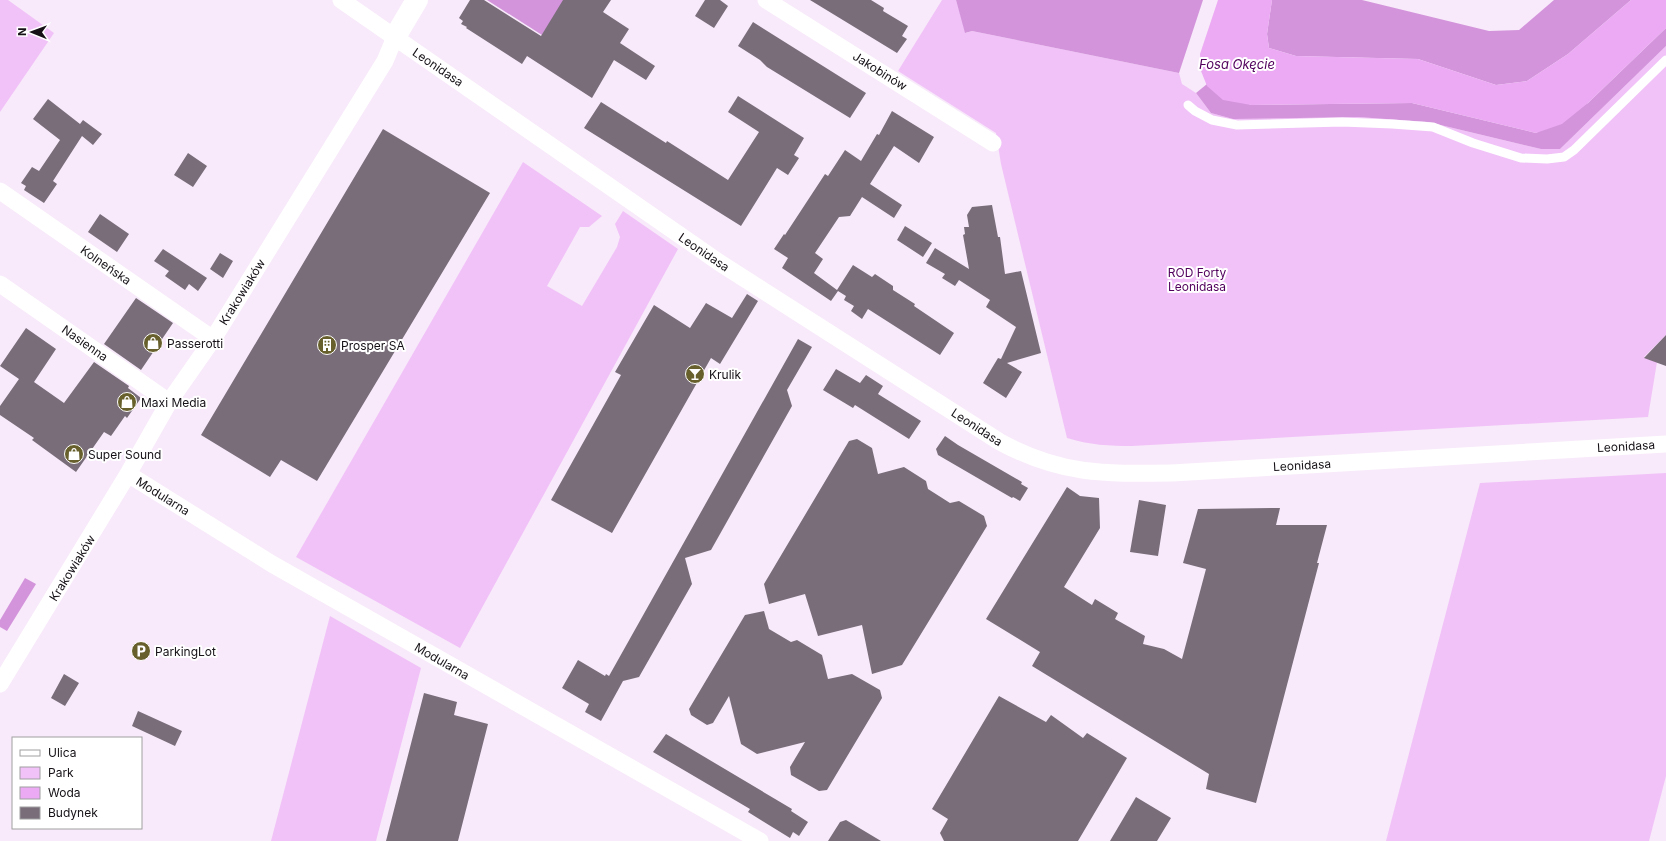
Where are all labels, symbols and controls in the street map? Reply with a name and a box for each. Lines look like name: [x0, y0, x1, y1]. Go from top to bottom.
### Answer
north arrow: [12, 12, 52, 52]
text: N: [15, 28, 29, 36]
street label: Leonidasa: [410, 45, 466, 89]
street label: Jakobinów: [850, 48, 910, 94]
water label: Fosa Okęcie: [1199, 56, 1275, 72]
street label: Leonidasa: [676, 230, 732, 274]
street label: Kolneńska: [78, 242, 134, 288]
street label: Krakowiaków: [216, 256, 268, 328]
park label: ROD Forty Leonidasa: [1168, 265, 1226, 294]
street label: Nasienna: [59, 322, 111, 364]
shop icon: Passerotti: [142, 332, 164, 354]
building icon: Prosper SA: [316, 334, 338, 356]
place label: Passerotti: [167, 336, 223, 351]
place label: Prosper SA: [341, 338, 405, 353]
bar icon: Krulik: [684, 363, 706, 385]
place label: Krulik: [709, 367, 741, 382]
shop icon: Maxi Media: [116, 391, 138, 413]
place label: Maxi Media: [141, 395, 206, 410]
street label: Leonidasa: [949, 405, 1005, 449]
street label: Leonidasa: [1597, 437, 1655, 455]
shop icon: Super Sound: [63, 443, 85, 465]
place label: Super Sound: [88, 447, 161, 462]
street label: Leonidasa: [1273, 456, 1331, 474]
street label: Modularna: [133, 474, 193, 518]
street label: Krakowiaków: [46, 532, 98, 604]
street label: Modularna: [412, 639, 472, 683]
parking icon: ParkingLot: [130, 640, 152, 662]
place label: ParkingLot: [155, 644, 216, 659]
legend: [12, 737, 142, 829]
text: Ulica: [48, 745, 76, 760]
text: Park: [48, 765, 74, 780]
text: Woda: [48, 785, 81, 800]
text: Budynek: [48, 805, 98, 820]

